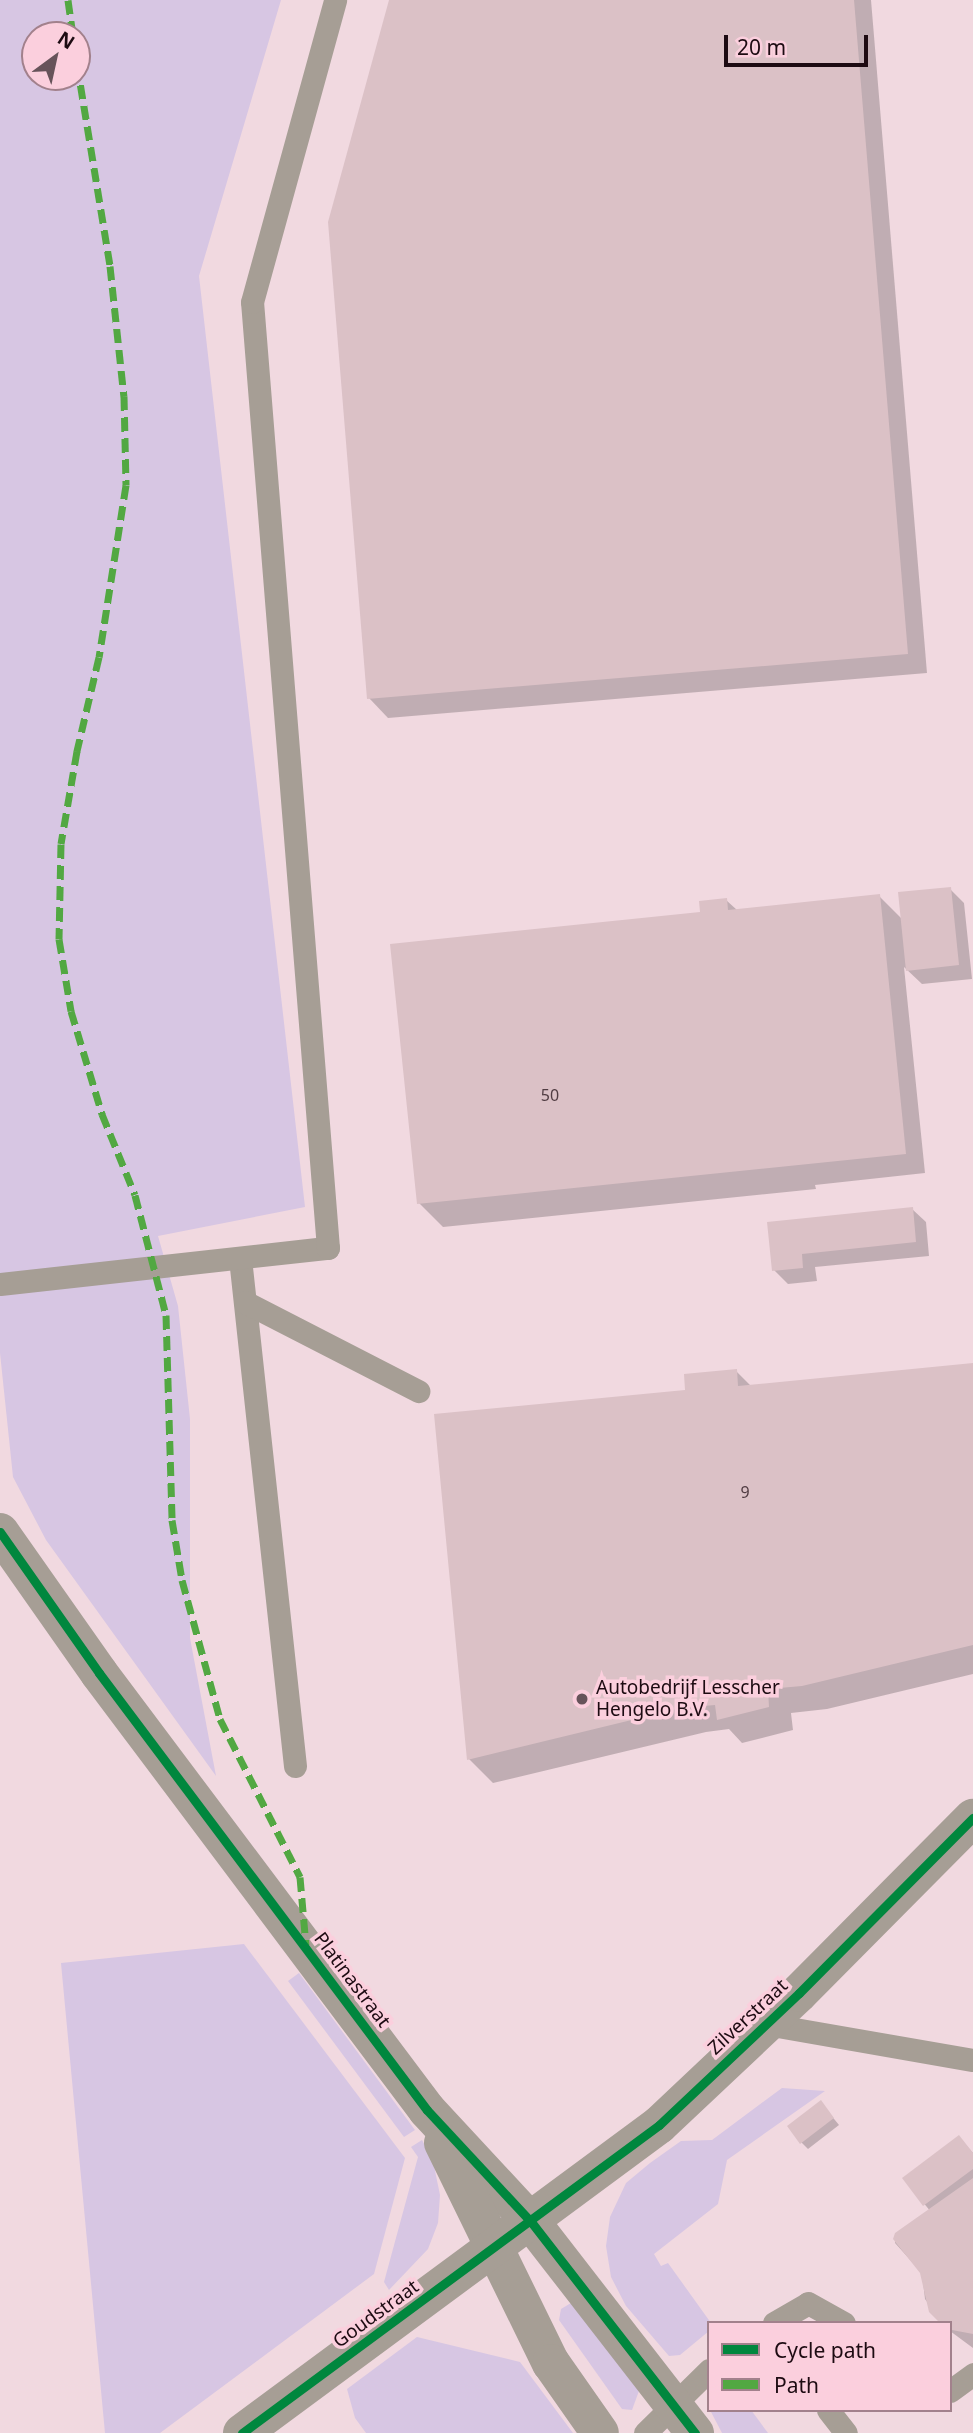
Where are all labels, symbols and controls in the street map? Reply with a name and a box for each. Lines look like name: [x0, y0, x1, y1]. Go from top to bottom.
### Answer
north arrow: [21, 21, 91, 91]
scale bar: [728, 21, 872, 65]
text: N: [53, 25, 80, 55]
text: 20 m: [737, 33, 786, 61]
house number: 50: [541, 1085, 559, 1105]
house number: 9: [740, 1482, 750, 1502]
place label: Autobedrijf Lesscher Hengelo B.V.: [596, 1677, 780, 1721]
marker: Autobedrijf Lesscher Hengelo B.V.: [574, 1691, 590, 1707]
street label: Platinastraat: [309, 1928, 395, 2032]
street label: Zilverstraat: [703, 1974, 793, 2060]
street label: Goudstraat: [329, 2275, 423, 2353]
legend: [707, 2321, 952, 2412]
text: Cycle path: [774, 2336, 876, 2364]
text: Path: [774, 2371, 819, 2399]

